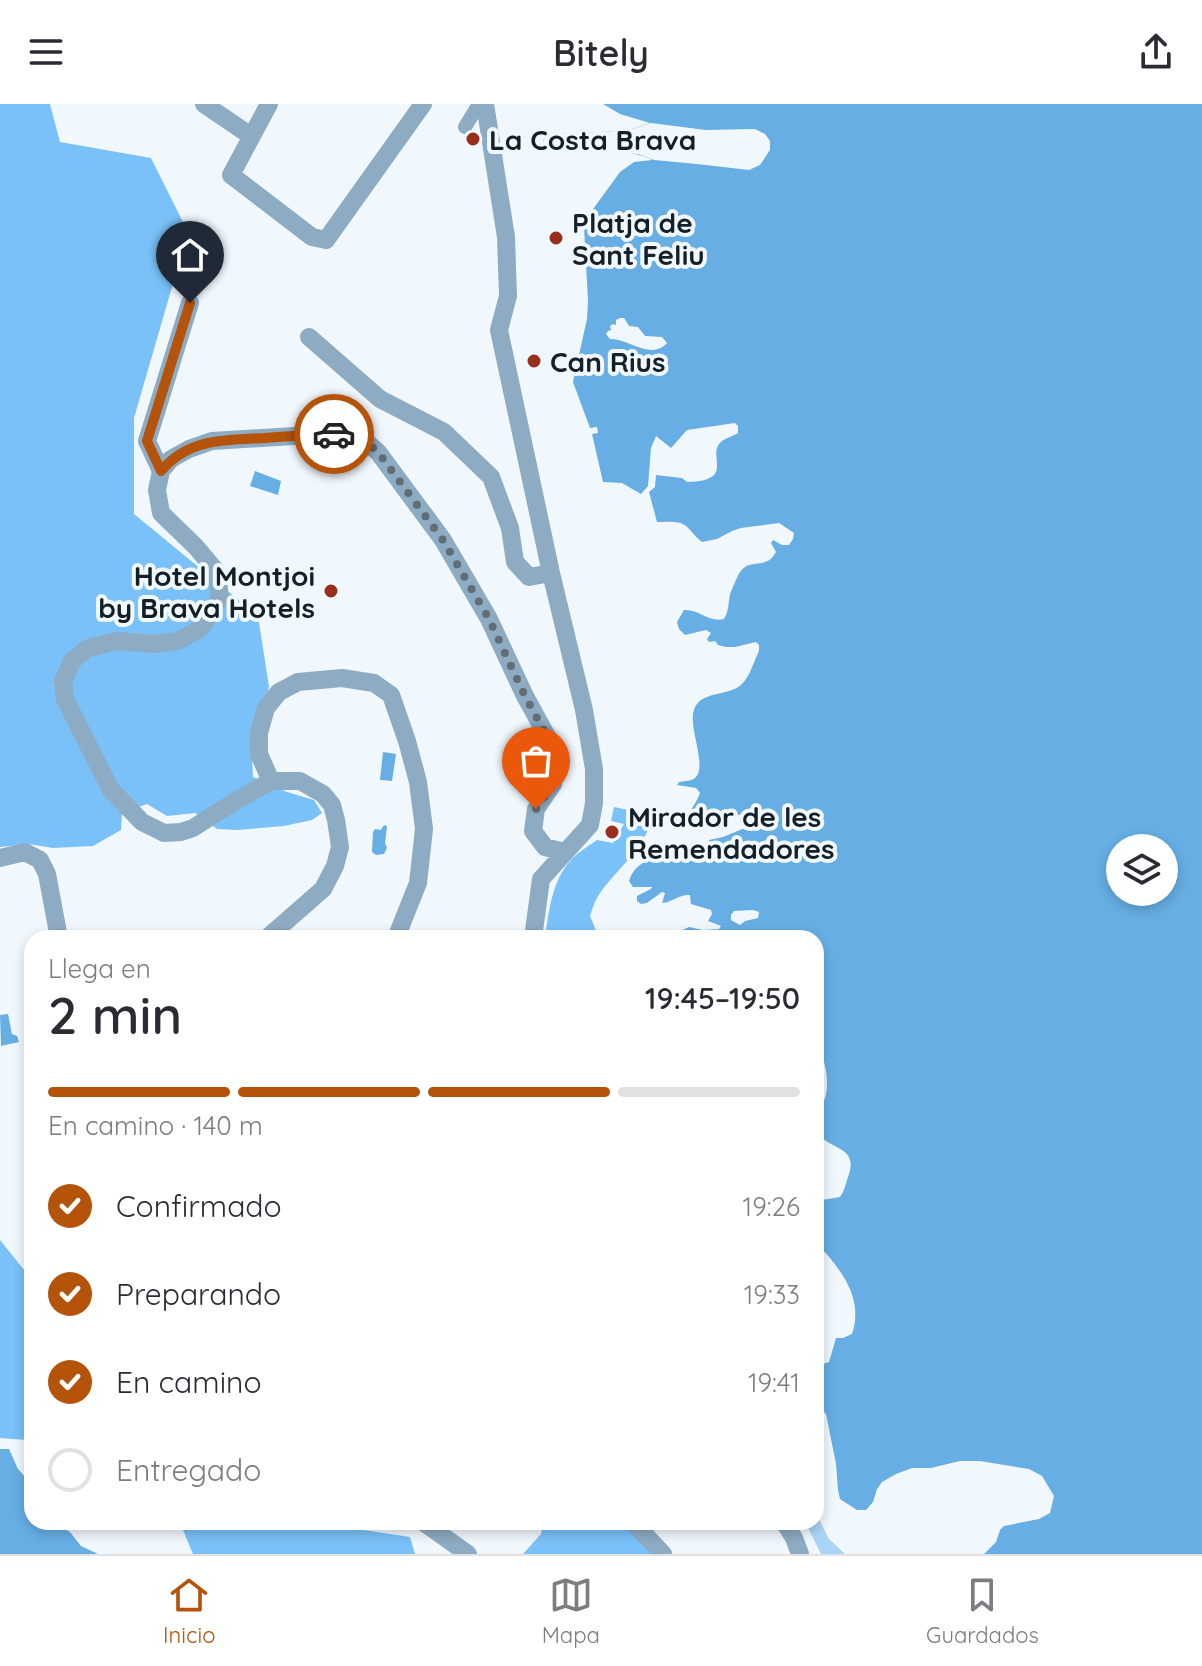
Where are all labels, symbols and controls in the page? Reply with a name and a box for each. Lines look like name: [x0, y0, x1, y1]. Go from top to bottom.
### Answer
icon: menu: [24, 30, 68, 74]
text: Bitely: [553, 30, 649, 75]
icon: share: [1134, 30, 1178, 74]
place label: La Costa Brava: [489, 122, 696, 157]
marker: La Costa Brava: [464, 130, 482, 148]
place label: Platja de Sant Feliu: [572, 205, 705, 272]
pin: [156, 221, 224, 303]
marker: Platja de Sant Feliu: [547, 229, 565, 247]
icon: home: [168, 233, 212, 277]
place label: Can Rius: [550, 344, 665, 379]
marker: Can Rius: [525, 352, 543, 370]
courier: [294, 394, 374, 474]
icon: car: [312, 412, 356, 456]
place label: Hotel Montjoi by Brava Hotels: [98, 558, 315, 625]
marker: Hotel Montjoi by Brava Hotels: [322, 582, 340, 600]
pin: [502, 727, 570, 809]
icon: bag: [514, 739, 558, 783]
place label: Mirador de les Remendadores: [628, 799, 834, 866]
marker: Mirador de les Remendadores: [603, 823, 621, 841]
map controls: [1106, 834, 1178, 906]
button: layers: [1106, 834, 1178, 906]
text: Llega en: [48, 952, 151, 985]
text: 19:45–19:50: [645, 979, 800, 1017]
text: 2 min: [48, 982, 182, 1047]
text: En camino · 140 m: [48, 1109, 263, 1142]
icon: check: [48, 1184, 92, 1228]
text: Confirmado: [116, 1187, 282, 1225]
text: 19:26: [743, 1190, 800, 1223]
icon: check: [48, 1272, 92, 1316]
text: Preparando: [116, 1275, 281, 1313]
text: 19:33: [744, 1278, 800, 1311]
icon: check: [48, 1360, 92, 1404]
text: En camino: [116, 1363, 262, 1401]
text: 19:41: [748, 1366, 800, 1399]
text: Entregado: [116, 1451, 261, 1489]
tab: Inicio: [163, 1573, 215, 1649]
tab: Mapa: [542, 1573, 600, 1649]
tab: Guardados: [926, 1573, 1039, 1649]

